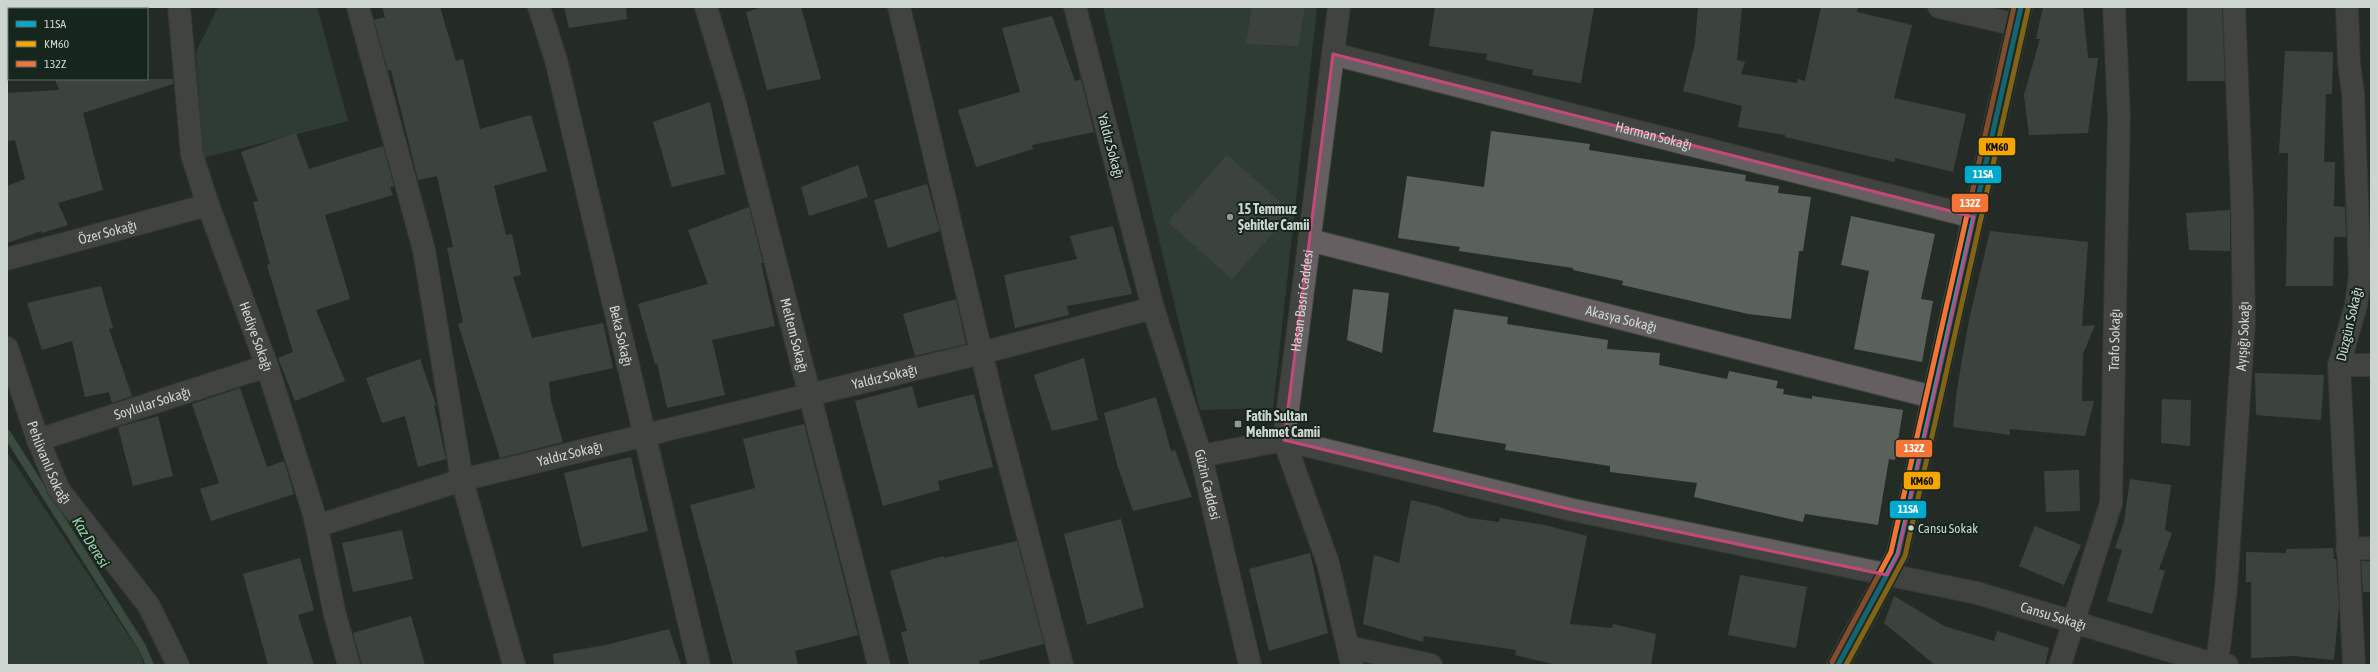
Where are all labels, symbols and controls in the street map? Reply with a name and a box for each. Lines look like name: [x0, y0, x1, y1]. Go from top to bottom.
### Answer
legend: [8, 8, 148, 80]
text: 11SA: [44, 17, 66, 31]
text: KM60: [44, 37, 70, 51]
text: 132Z: [44, 57, 67, 71]
street label: Yaldız Sokağı: [1095, 112, 1127, 180]
street label: Harman Sokağı: [1614, 118, 1694, 153]
line badge: KM60: [1978, 137, 2016, 156]
text: KM60: [1985, 141, 2009, 153]
line badge: 11SA: [1964, 165, 2002, 184]
text: 11SA: [1973, 168, 1994, 180]
line badge: 132Z: [1951, 193, 1989, 213]
text: 132Z: [1960, 197, 1980, 209]
place label: 15 Temmuz Şehitler Camii: [1238, 201, 1310, 233]
marker: 15 Temmuz Şehitler Camii: [1225, 212, 1235, 222]
street label: Özer Sokağı: [76, 217, 138, 248]
street label: Hasan Basri Caddesi: [1287, 249, 1316, 353]
street label: Düzgün Sokağı: [2333, 285, 2365, 363]
street label: Meltem Sokağı: [777, 296, 812, 374]
street label: Hediye Sokağı: [236, 300, 276, 373]
street label: Ayışığı Sokağı: [2233, 301, 2252, 371]
street label: Akasya Sokağı: [1584, 302, 1659, 335]
street label: Beka Sokağı: [606, 304, 636, 368]
street label: Trafo Sokağı: [2106, 308, 2123, 371]
street label: Yaldız Sokağı: [850, 361, 919, 392]
street label: Soylular Sokağı: [112, 383, 192, 423]
place label: Fatih Sultan Mehmet Camii: [1246, 408, 1320, 440]
street label: Pehlivanlı Sokağı: [24, 419, 75, 507]
marker: Fatih Sultan Mehmet Camii: [1233, 419, 1243, 429]
street label: Yaldız Sokağı: [535, 438, 604, 469]
line badge: 132Z: [1895, 439, 1933, 458]
text: 132Z: [1904, 442, 1924, 454]
street label: Güzin Caddesi: [1191, 447, 1224, 521]
line badge: KM60: [1903, 471, 1941, 490]
text: KM60: [1910, 475, 1934, 487]
line badge: 11SA: [1889, 500, 1927, 519]
text: 11SA: [1898, 503, 1919, 515]
water label: Kaz Deresi: [69, 514, 113, 571]
place label: Cansu Sokak: [1918, 521, 1978, 536]
marker: Cansu Sokak: [1906, 523, 1916, 533]
street label: Cansu Sokağı: [2019, 599, 2088, 633]

